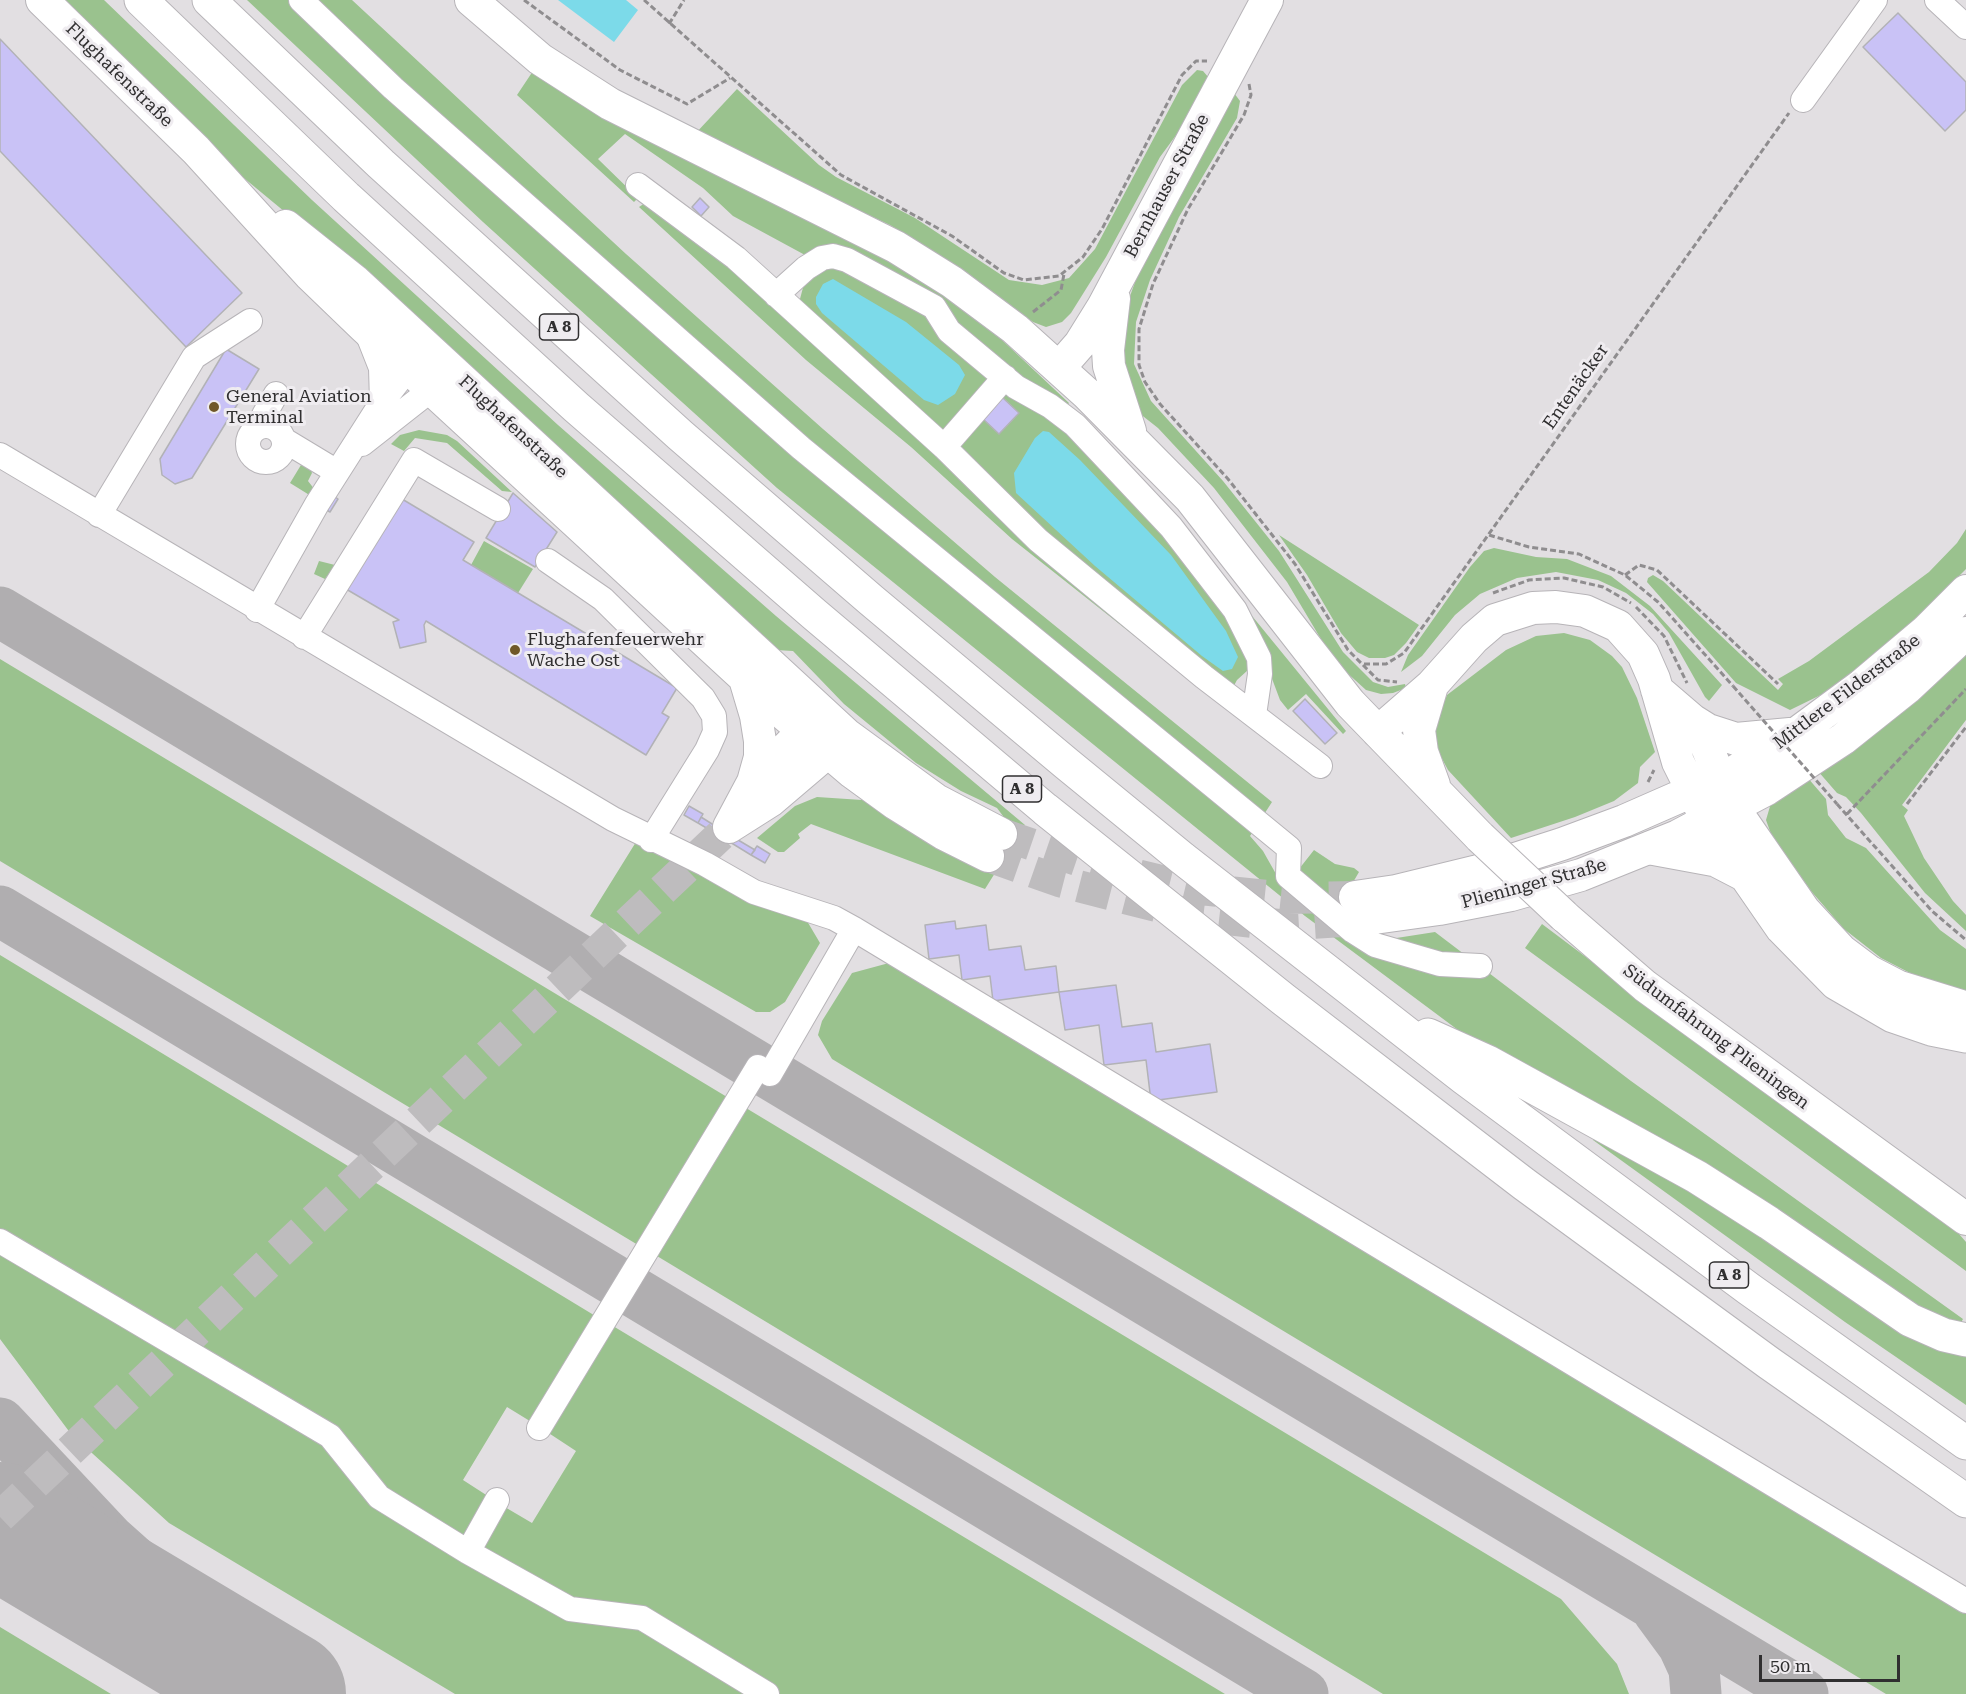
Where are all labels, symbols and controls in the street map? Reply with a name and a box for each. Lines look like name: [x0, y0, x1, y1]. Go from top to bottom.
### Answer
street label: Flughafenstraße: [61, 18, 177, 132]
street label: Bernhauser Straße: [1120, 111, 1214, 261]
road number: A 8: [540, 314, 578, 340]
street label: Entenäcker: [1539, 340, 1613, 434]
street label: Flughafenstraße: [454, 371, 572, 483]
place label: General Aviation Terminal: [226, 386, 372, 428]
marker: General Aviation Terminal: [207, 400, 221, 414]
place label: Flughafenfeuerwehr Wache Ost: [527, 629, 704, 672]
street label: Mittlere Filderstraße: [1769, 630, 1925, 754]
marker: Flughafenfeuerwehr Wache Ost: [508, 643, 522, 657]
road number: A 8: [1002, 776, 1042, 802]
street label: Plieninger Straße: [1459, 854, 1609, 914]
street label: Südumfahrung Plieningen: [1619, 960, 1813, 1114]
road number: A 8: [1710, 1262, 1748, 1288]
scale bar: [1762, 1643, 1903, 1681]
text: 50 m: [1770, 1655, 1811, 1676]

